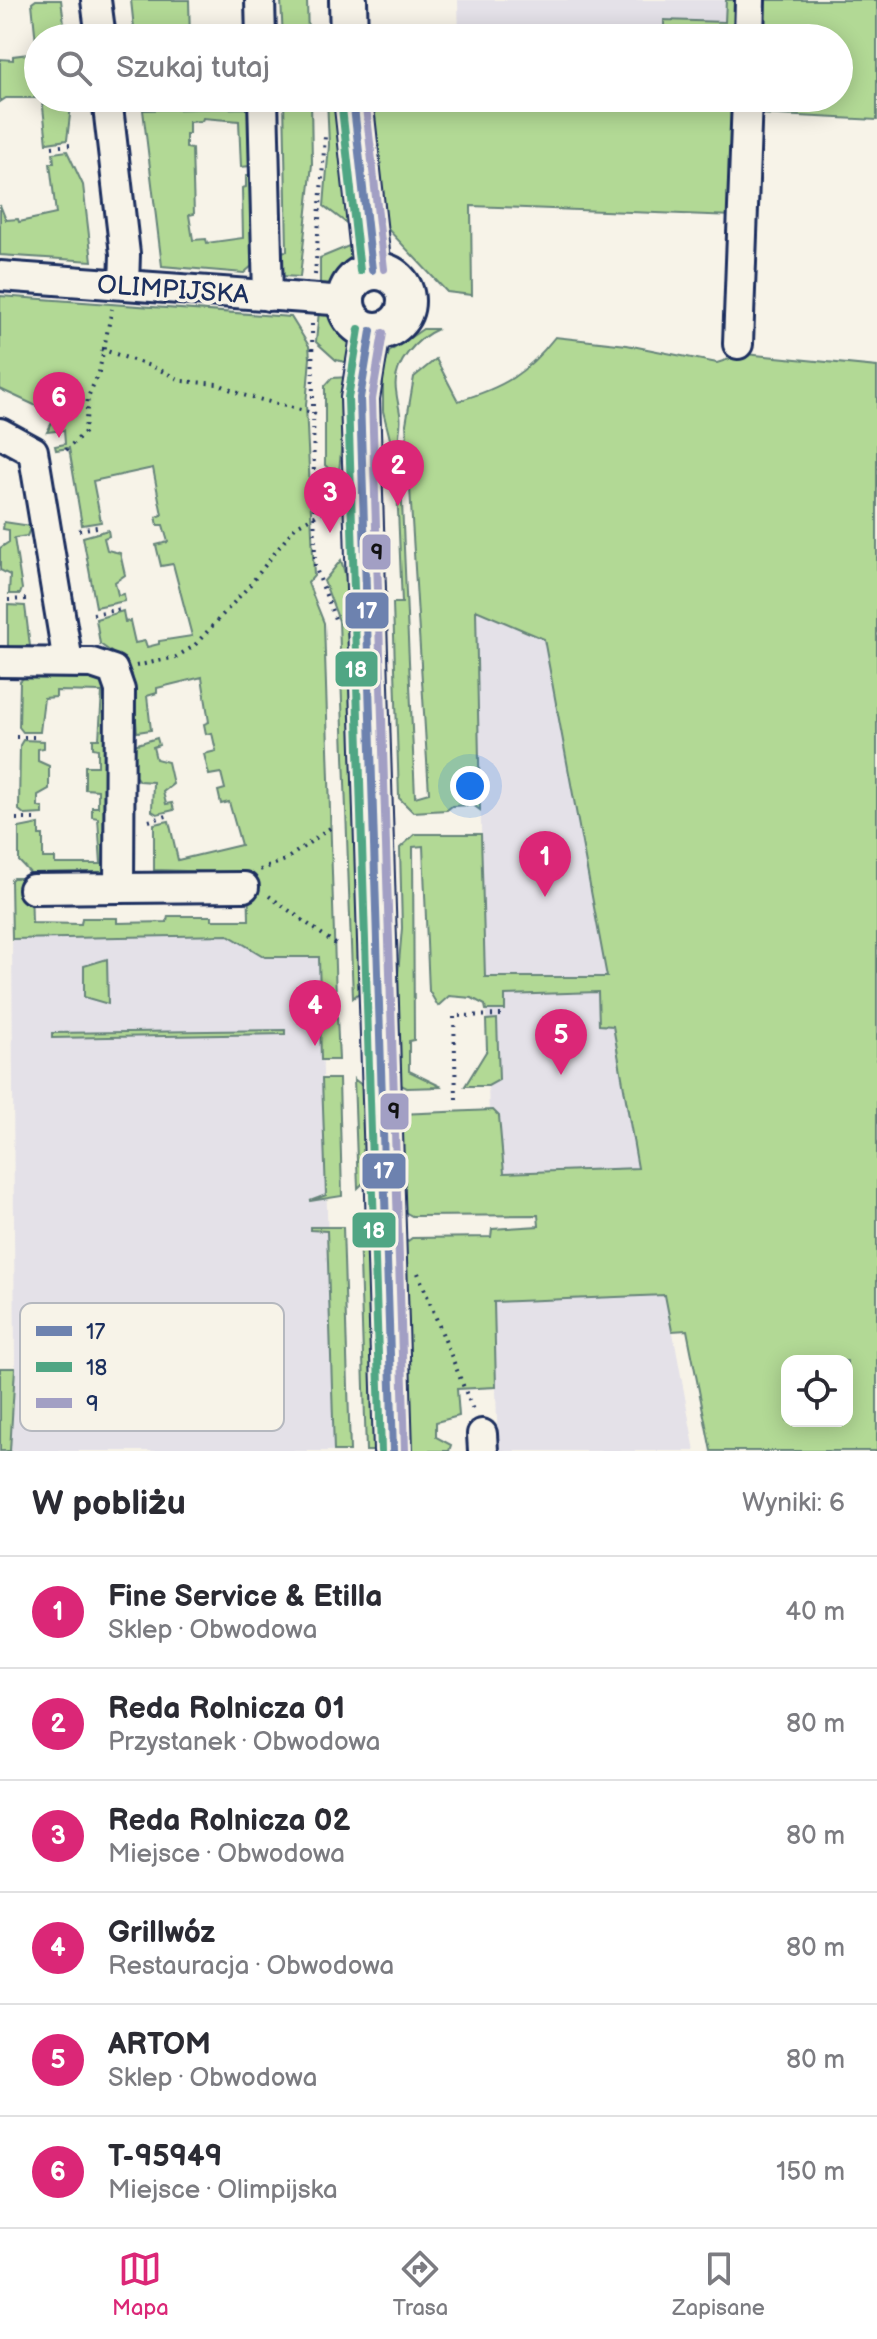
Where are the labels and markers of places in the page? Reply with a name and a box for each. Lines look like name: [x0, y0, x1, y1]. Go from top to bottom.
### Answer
pin: 6: [33, 372, 85, 438]
pin: 2: [372, 440, 424, 506]
pin: 3: [304, 467, 356, 533]
pin: 1: [519, 831, 571, 897]
pin: 4: [289, 980, 341, 1046]
pin: 5: [535, 1009, 587, 1075]

